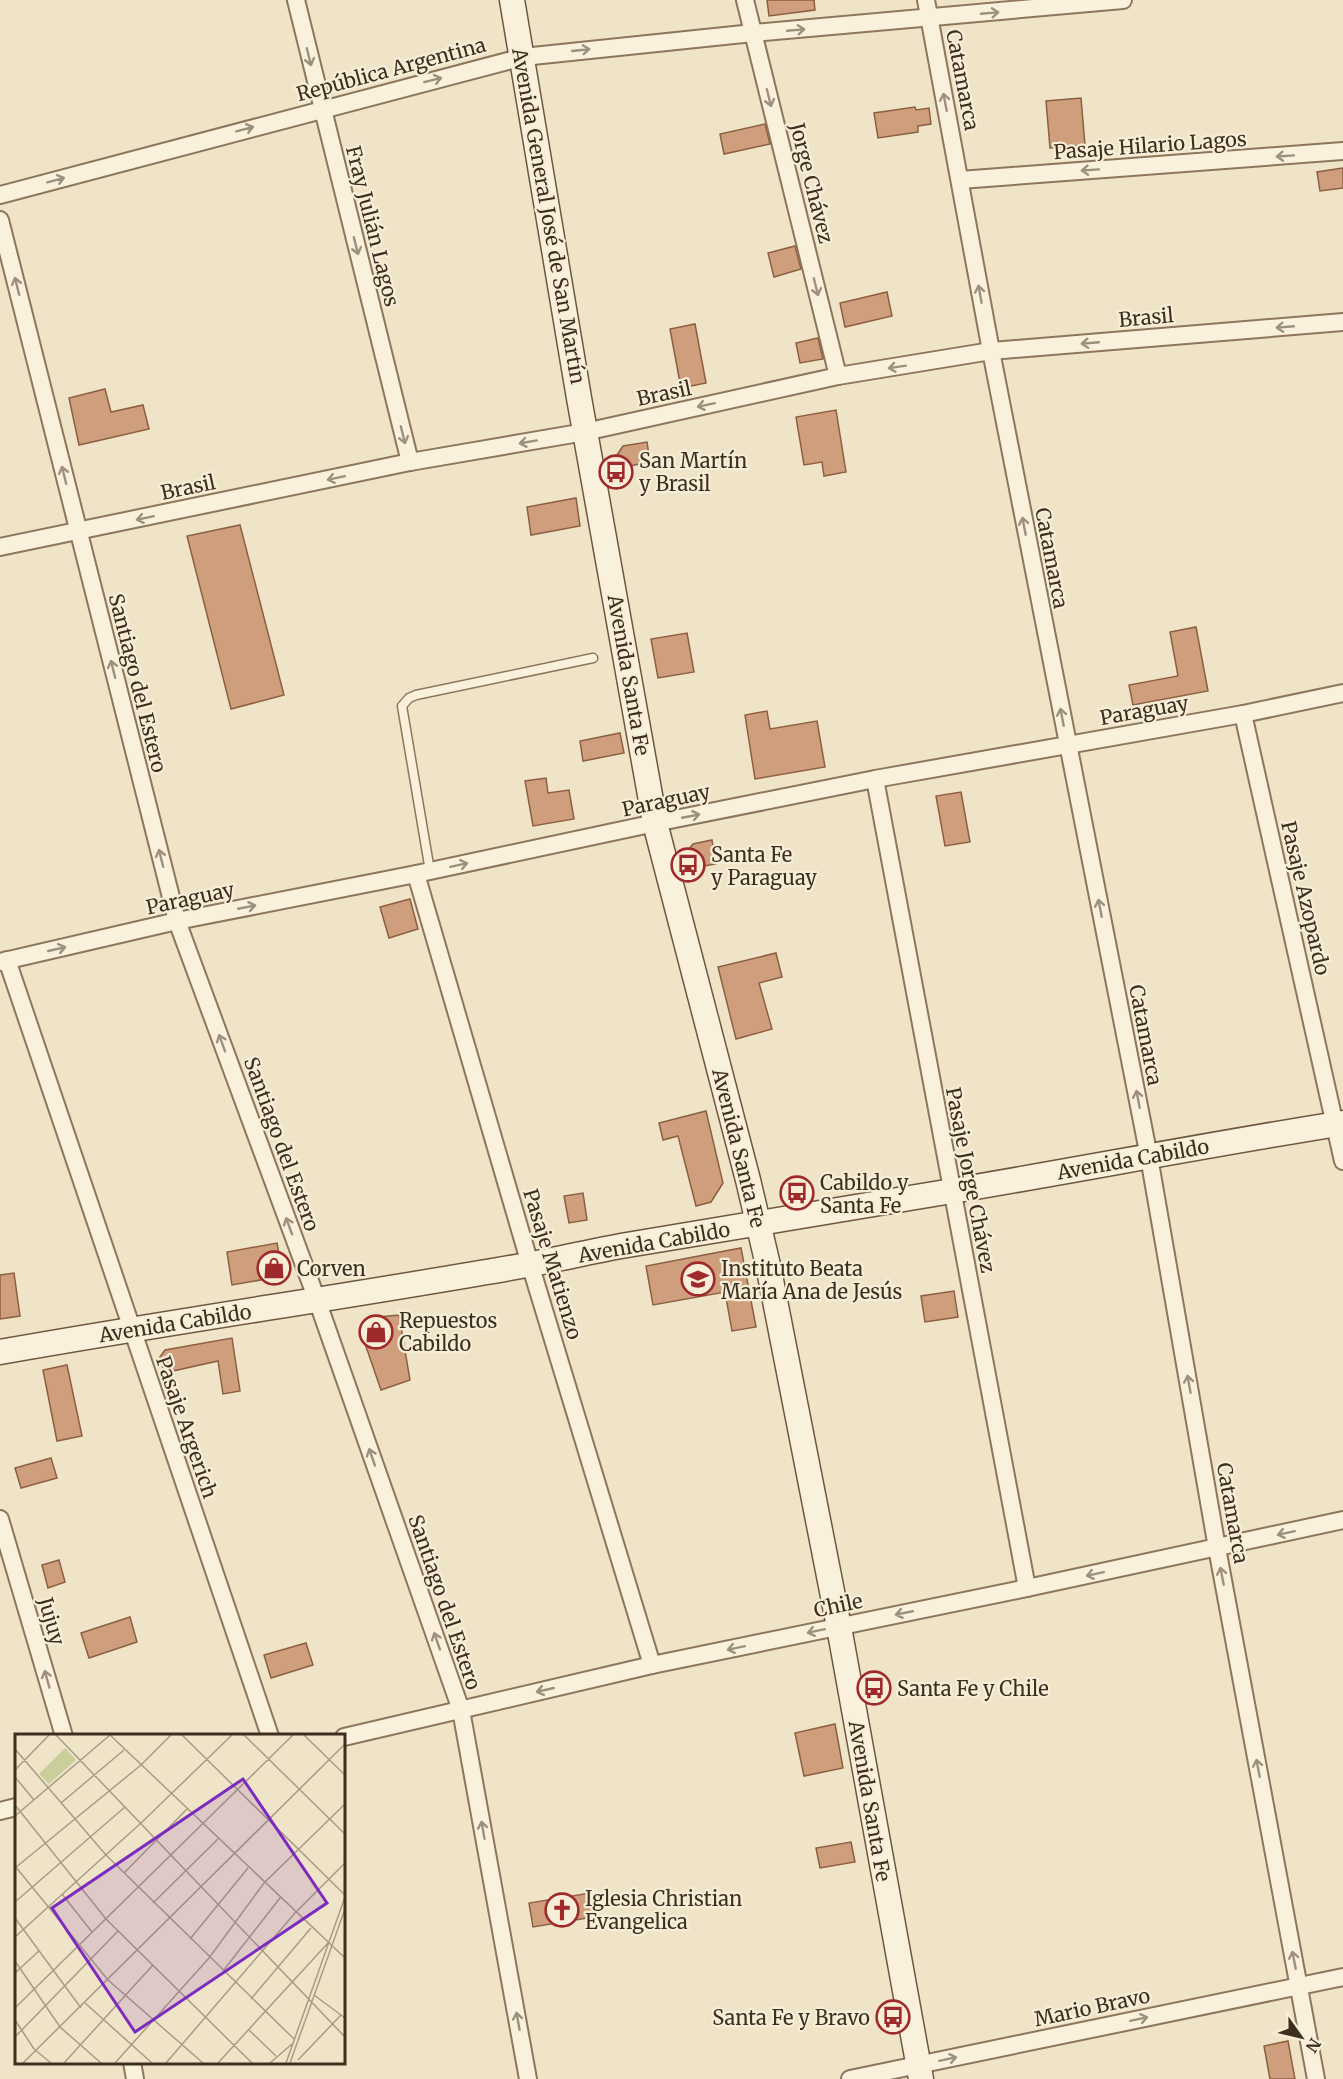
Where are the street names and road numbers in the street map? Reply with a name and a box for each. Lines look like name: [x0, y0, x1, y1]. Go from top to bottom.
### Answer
street label: Catamarca: [941, 27, 985, 133]
street label: República Argentina: [294, 32, 489, 106]
street label: Avenida General José de San Martín: [507, 45, 591, 386]
street label: Jorge Chávez: [785, 119, 839, 246]
street label: Pasaje Hilario Lagos: [1053, 126, 1247, 164]
street label: Fray Julián Lagos: [341, 143, 405, 309]
street label: Brasil: [1117, 302, 1175, 332]
street label: Brasil: [634, 375, 694, 411]
street label: Brasil: [158, 469, 218, 505]
street label: Catamarca: [1030, 505, 1074, 611]
street label: Santiago del Estero: [104, 591, 172, 775]
street label: Avenida Santa Fe: [602, 592, 655, 757]
street label: Paraguay: [1098, 690, 1191, 730]
street label: Paraguay: [620, 778, 713, 822]
street label: Pasaje Azopardo: [1276, 818, 1336, 978]
street label: Paraguay: [144, 876, 237, 920]
street label: Catamarca: [1124, 982, 1168, 1088]
street label: Santiago del Estero: [239, 1053, 325, 1235]
street label: Avenida Santa Fe: [707, 1065, 771, 1230]
street label: Pasaje Jorge Chávez: [941, 1085, 1001, 1275]
street label: Avenida Cabildo: [1054, 1133, 1211, 1185]
street label: Pasaje Matienzo: [518, 1186, 588, 1343]
street label: Avenida Cabildo: [575, 1216, 732, 1268]
street label: Avenida Cabildo: [96, 1299, 253, 1348]
street label: Pasaje Argerich: [151, 1353, 223, 1501]
street label: Catamarca: [1212, 1460, 1254, 1566]
street label: Santiago del Estero: [403, 1511, 487, 1693]
street label: Chile: [811, 1588, 865, 1622]
street label: Jujuy: [33, 1593, 71, 1648]
street label: Avenida Santa Fe: [843, 1718, 896, 1883]
street label: Mario Bravo: [1032, 1982, 1152, 2031]

